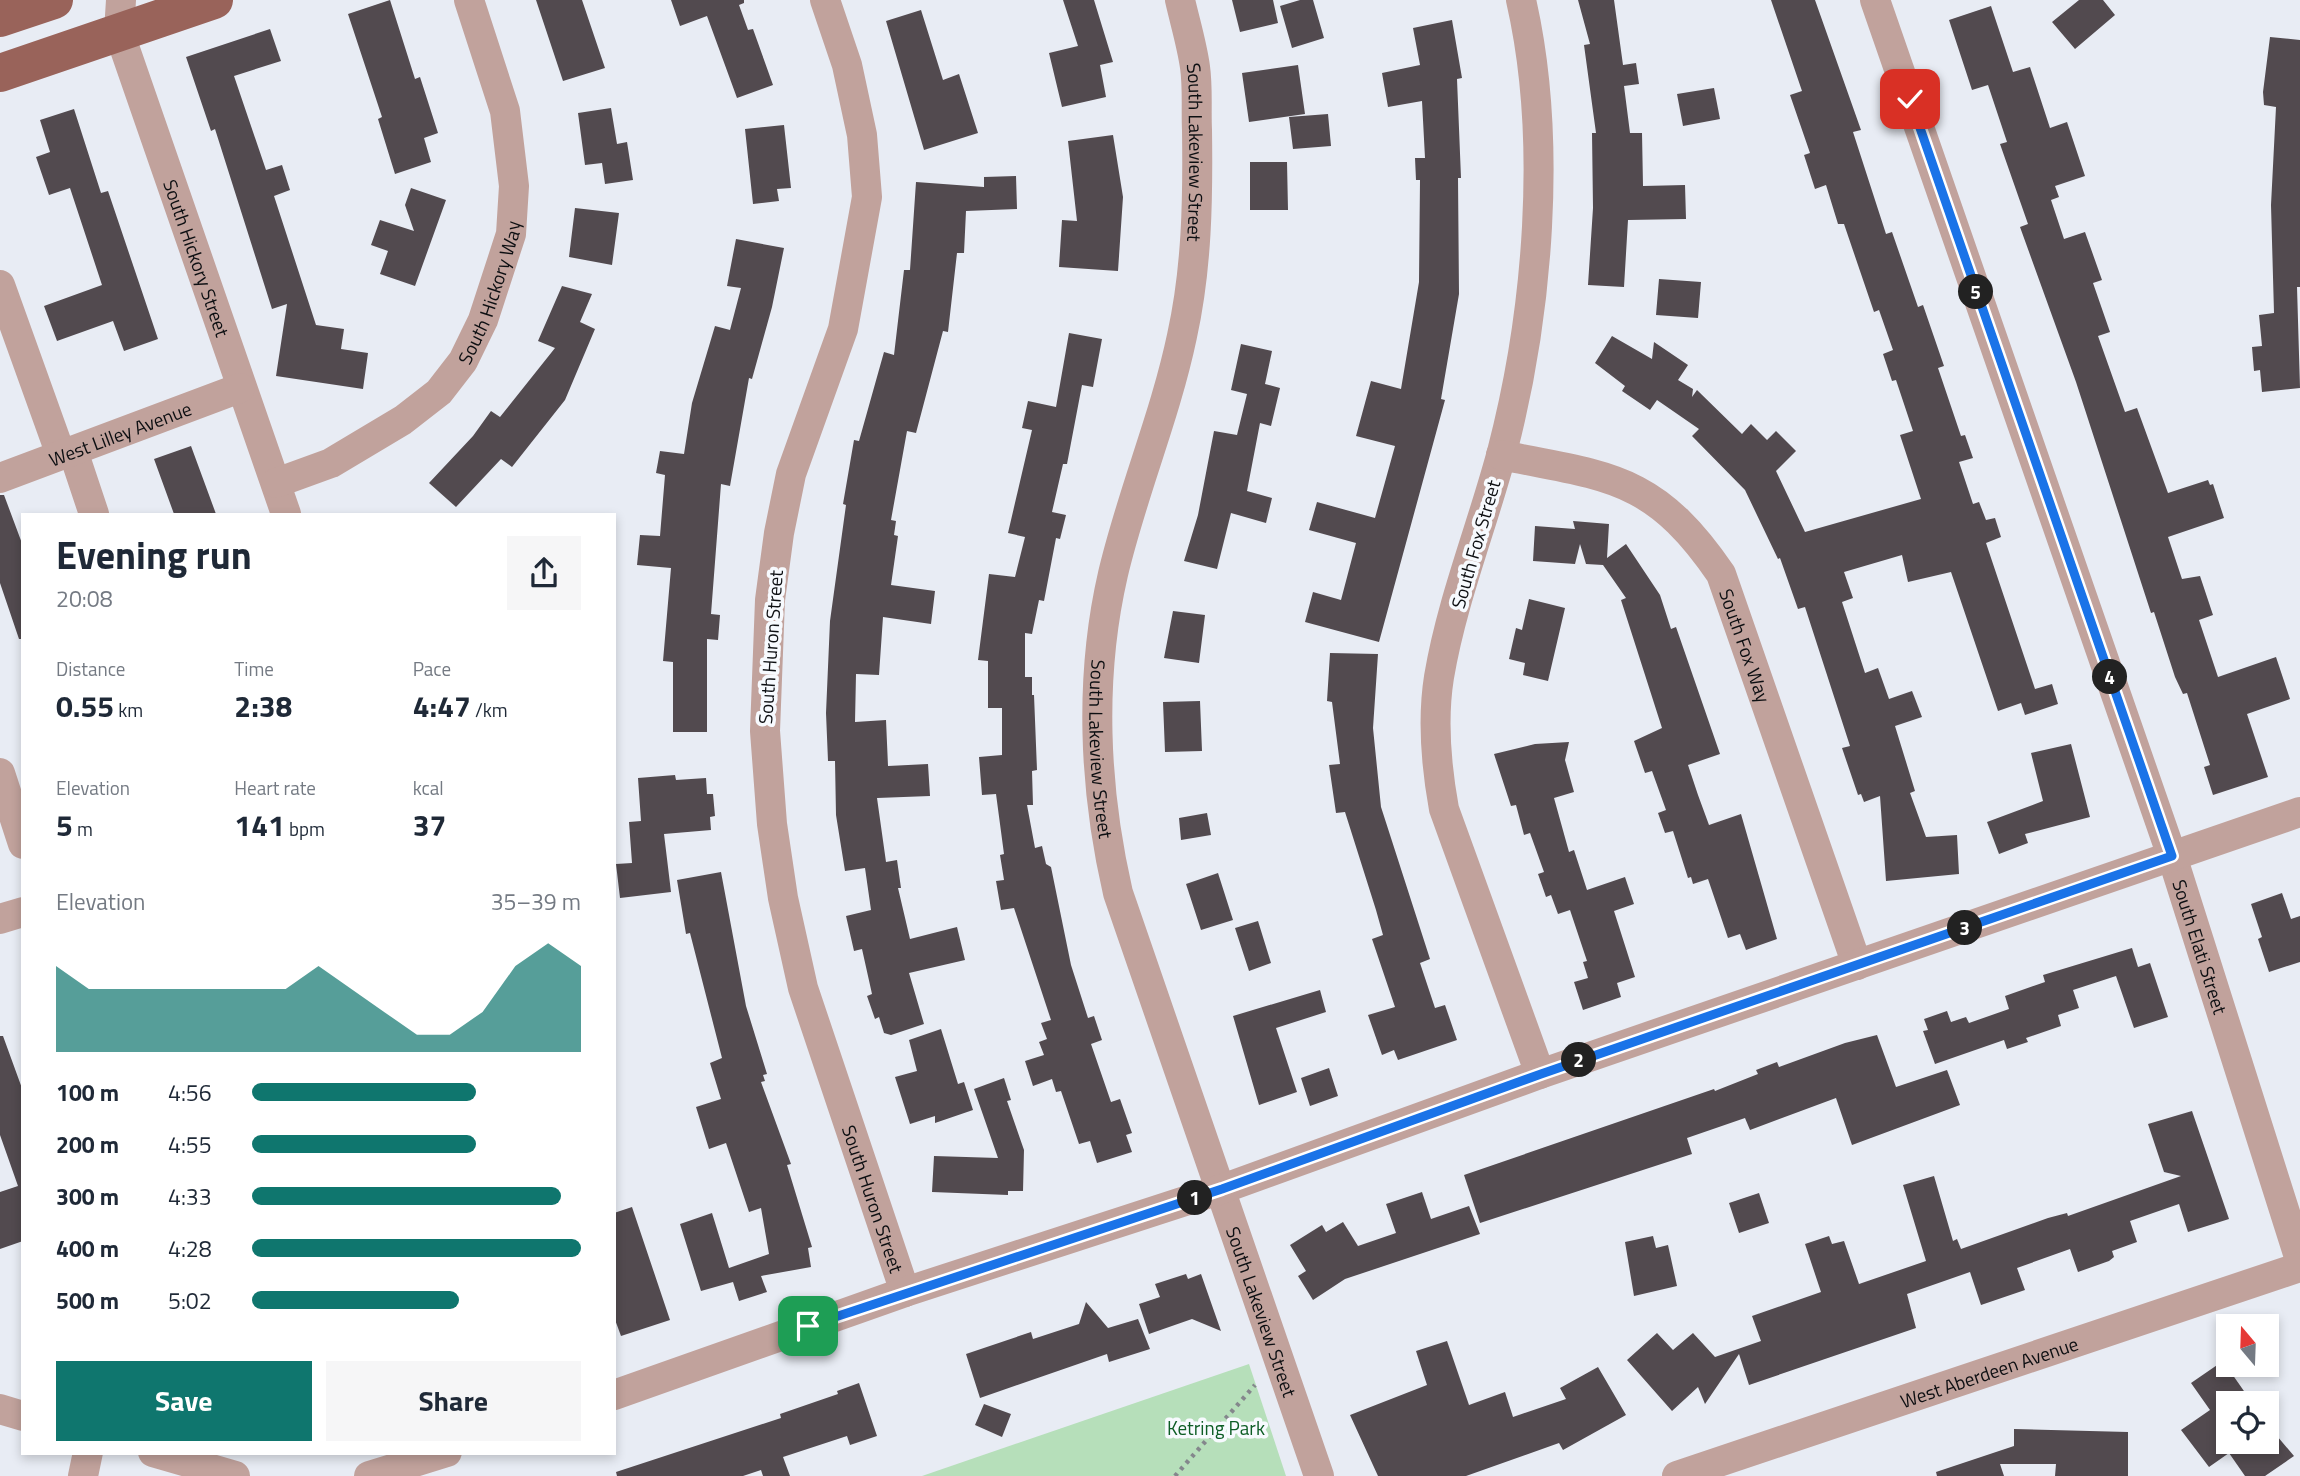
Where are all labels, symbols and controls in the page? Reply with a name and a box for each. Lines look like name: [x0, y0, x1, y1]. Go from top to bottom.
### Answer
street label: South Lakeview Street: [1180, 61, 1212, 243]
pin: [1880, 69, 1940, 129]
icon: check: [1891, 80, 1929, 118]
street label: South Hickory Street: [157, 175, 238, 341]
street label: South Hickory Way: [449, 220, 526, 369]
pin: 5: [1958, 274, 1994, 310]
text: 5: [1970, 277, 1981, 306]
street label: West Lilley Avenue: [44, 393, 195, 473]
street label: South Fox Street: [1443, 476, 1507, 612]
text: Evening run: [56, 526, 252, 584]
button: share: [507, 536, 581, 610]
street label: South Huron Street: [750, 569, 790, 725]
text: 20:08: [56, 581, 113, 616]
street label: South Fox Way: [1713, 584, 1779, 706]
text: Distance: [56, 654, 125, 683]
text: Time: [234, 654, 274, 683]
text: Pace: [413, 654, 451, 683]
street label: South Lakeview Street: [1083, 659, 1122, 841]
pin: 4: [2092, 660, 2128, 694]
text: 4: [2104, 662, 2115, 691]
text: 0.55: [56, 683, 114, 729]
text: 2:38: [234, 683, 292, 729]
text: 4:47: [413, 683, 471, 729]
text: km: [114, 695, 143, 724]
text: /km: [471, 695, 508, 724]
text: Elevation: [56, 773, 130, 802]
text: Heart rate: [234, 773, 316, 802]
text: kcal: [413, 773, 444, 802]
text: 5: [56, 802, 73, 848]
text: 141: [234, 802, 285, 848]
text: 37: [413, 802, 446, 848]
text: m: [73, 814, 93, 843]
text: bpm: [285, 814, 325, 843]
street label: South Elati Street: [2166, 875, 2236, 1018]
text: Elevation: [56, 884, 145, 919]
text: 35–39 m: [491, 884, 581, 919]
pin: 3: [1948, 911, 1982, 946]
text: 3: [1959, 913, 1970, 942]
pin: 2: [1562, 1042, 1596, 1078]
text: 2: [1573, 1045, 1584, 1074]
text: 100 m: [56, 1075, 119, 1110]
text: 4:56: [168, 1075, 212, 1110]
street label: South Huron Street: [835, 1121, 912, 1277]
text: 200 m: [56, 1127, 119, 1162]
text: 4:55: [168, 1127, 212, 1162]
text: 300 m: [56, 1179, 119, 1214]
text: 4:33: [168, 1179, 212, 1214]
pin: 1: [1178, 1180, 1212, 1216]
text: 1: [1189, 1183, 1200, 1212]
street label: South Lakeview Street: [1219, 1222, 1305, 1401]
text: 400 m: [56, 1231, 119, 1266]
text: 4:28: [168, 1231, 212, 1266]
text: 500 m: [56, 1283, 119, 1318]
text: 5:02: [168, 1283, 212, 1318]
pin: [778, 1296, 838, 1356]
icon: arrive: [789, 1307, 827, 1345]
north arrow: [2216, 1314, 2278, 1377]
map controls: [2216, 1314, 2279, 1454]
street label: West Aberdeen Avenue: [1896, 1328, 2082, 1415]
button: Save: [56, 1361, 312, 1441]
button: Share: [326, 1361, 581, 1441]
button: locate: [2216, 1391, 2279, 1454]
park label: Ketring Park: [1167, 1413, 1265, 1442]

